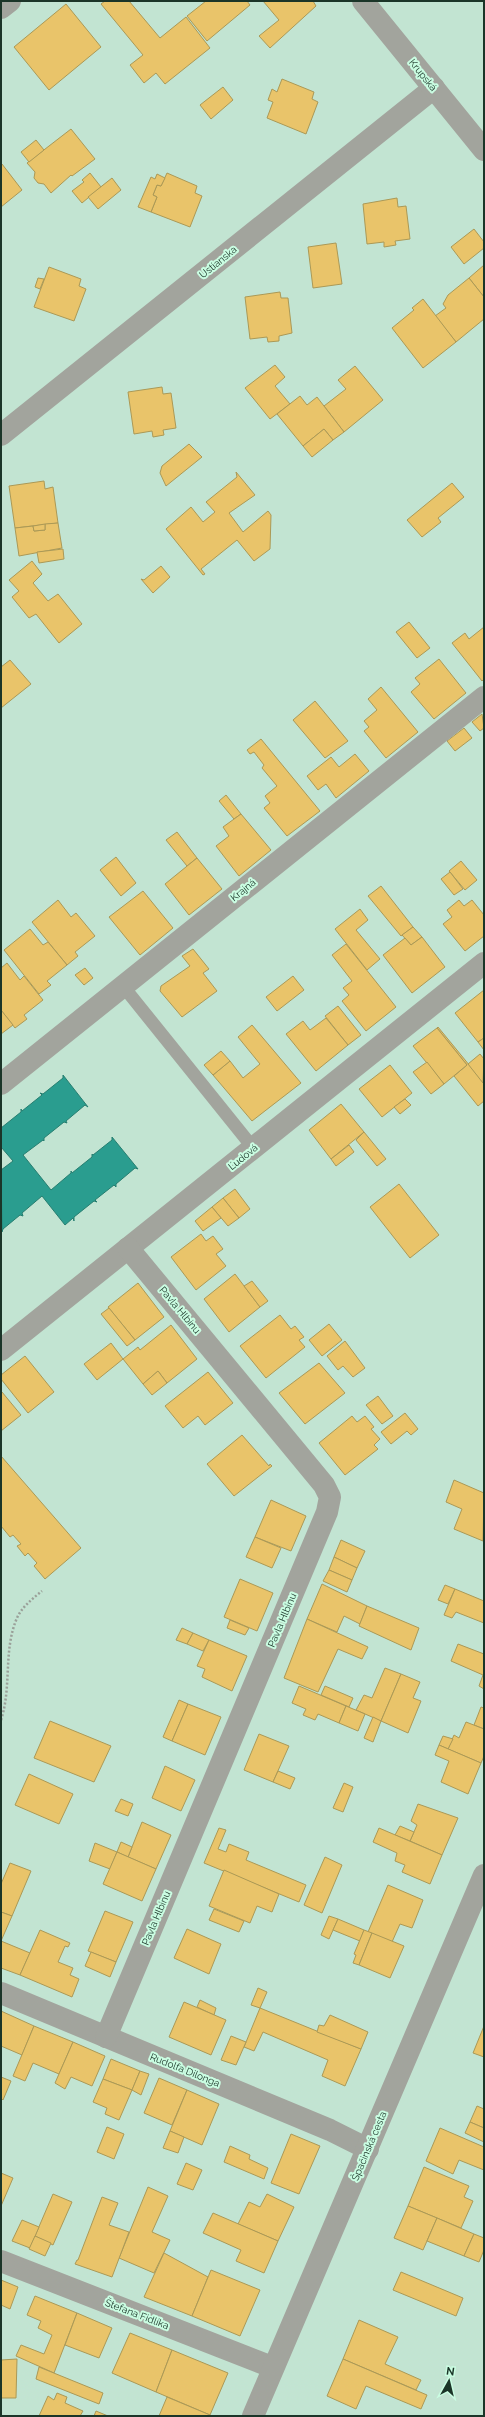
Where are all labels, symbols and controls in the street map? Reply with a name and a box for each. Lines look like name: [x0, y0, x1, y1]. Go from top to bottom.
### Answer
street label: Krupská: [407, 57, 439, 93]
street label: Ustianska: [197, 244, 239, 280]
street label: Krajná: [228, 877, 258, 903]
street label: Ľudová: [226, 1142, 260, 1172]
street label: Pavla Hlbinu: [157, 1284, 203, 1336]
street label: Pavla Hlbinu: [266, 1591, 298, 1649]
street label: Pavla Hlbinu: [140, 1889, 172, 1947]
street label: Rudolfa Dilonga: [149, 2051, 221, 2089]
street label: Špačinská cesta: [349, 2110, 389, 2182]
street label: Štefana Fidlíka: [103, 2297, 171, 2331]
north arrow: [429, 2361, 469, 2401]
text: N: [445, 2365, 455, 2379]

